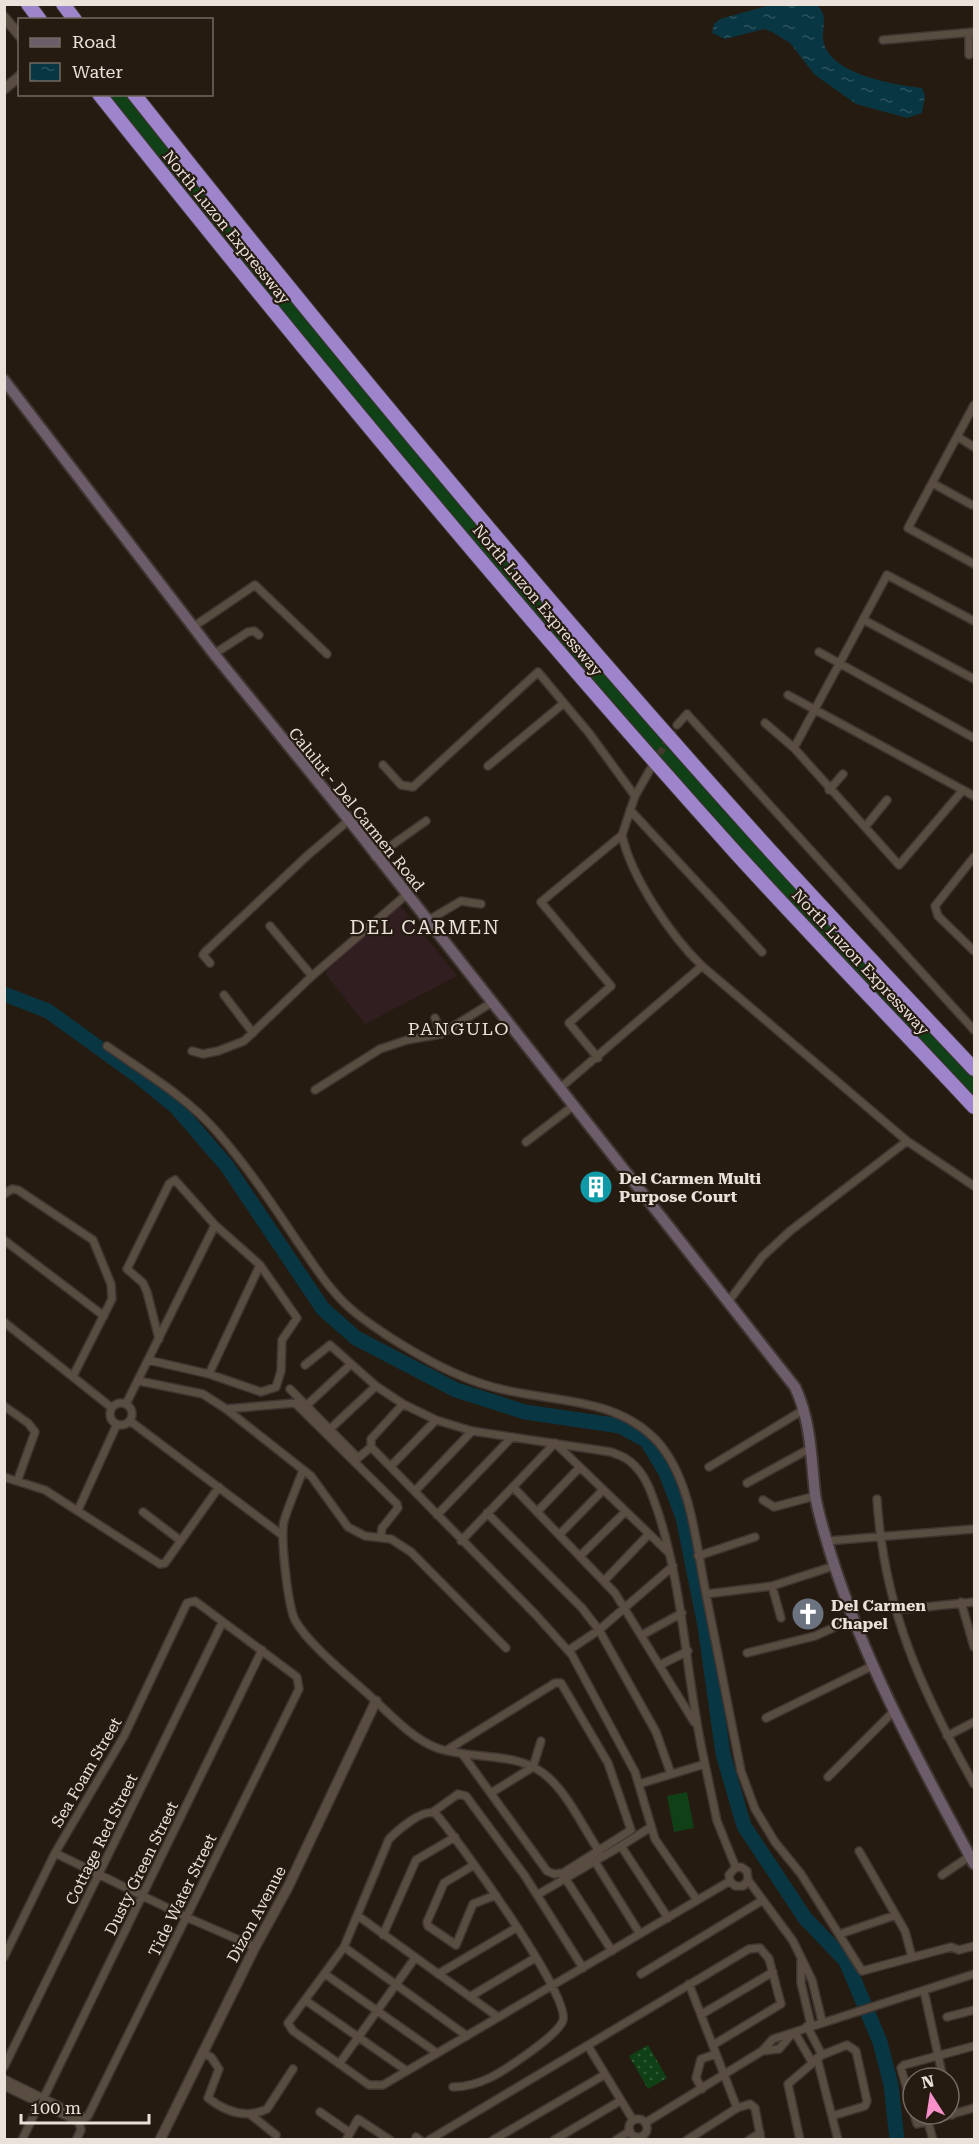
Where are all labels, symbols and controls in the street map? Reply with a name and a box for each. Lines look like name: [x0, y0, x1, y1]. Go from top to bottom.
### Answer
legend: [18, 18, 213, 96]
text: Road: [72, 31, 117, 52]
text: Water: [72, 61, 123, 82]
street label: North Luzon Expressway: [159, 147, 295, 308]
street label: North Luzon Expressway: [469, 521, 607, 680]
street label: Calulut - Del Carmen Road: [285, 724, 428, 895]
street label: North Luzon Expressway: [788, 886, 933, 1039]
district label: DEL CARMEN: [350, 915, 500, 939]
district label: PANGULO: [408, 1018, 510, 1039]
building icon: Del Carmen Multi Purpose Court: [578, 1169, 614, 1205]
place label: Del Carmen Multi Purpose Court: [619, 1169, 762, 1206]
church icon: Del Carmen Chapel: [790, 1596, 826, 1632]
place label: Del Carmen Chapel: [831, 1596, 926, 1633]
street label: Sea Foam Street: [47, 1714, 126, 1830]
street label: Cottage Red Street: [61, 1771, 141, 1908]
street label: Dusty Green Street: [101, 1798, 182, 1938]
street label: Tide Water Street: [145, 1831, 220, 1960]
street label: Dizon Avenue: [223, 1863, 290, 1966]
north arrow: [901, 2066, 961, 2126]
text: N: [920, 2071, 936, 2092]
scale bar: [21, 2087, 148, 2125]
text: 100 m: [30, 2097, 81, 2118]

